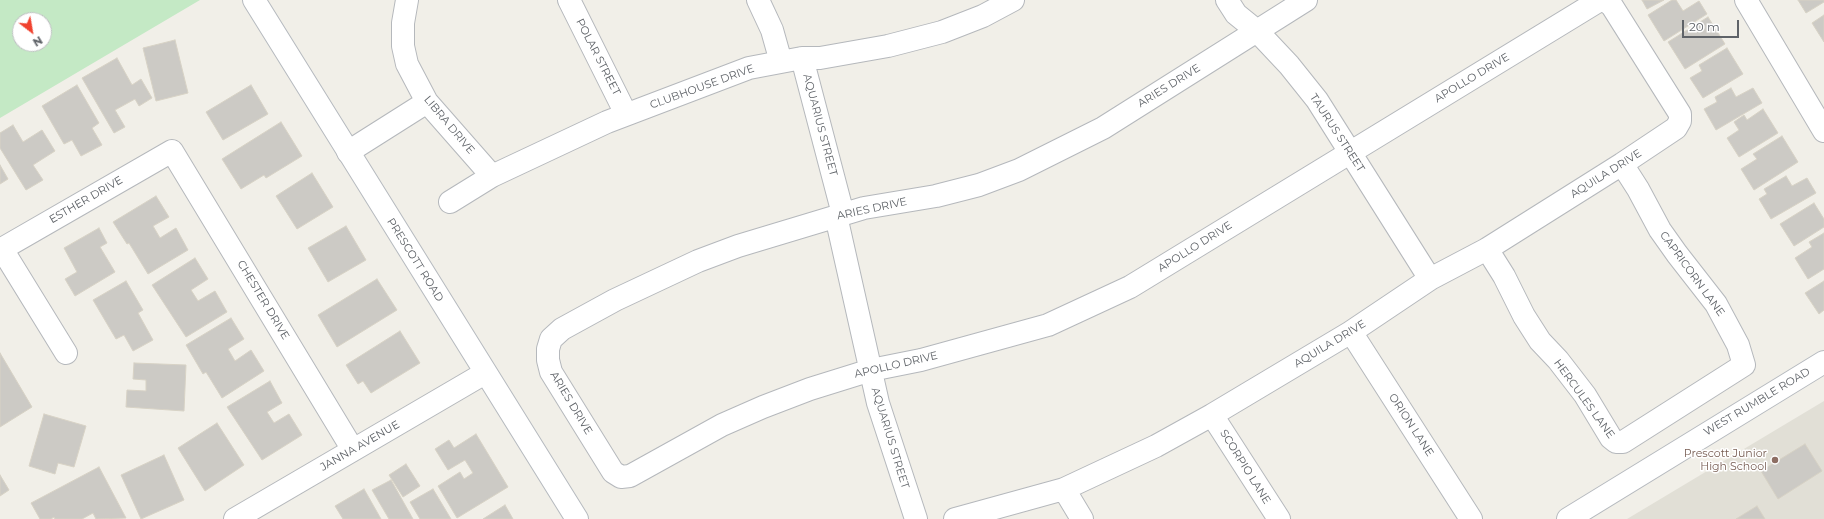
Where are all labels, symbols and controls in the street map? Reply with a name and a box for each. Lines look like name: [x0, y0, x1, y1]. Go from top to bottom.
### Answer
north arrow: [12, 12, 52, 52]
scale bar: [1684, 12, 1741, 38]
street label: POLAR STREET: [573, 16, 623, 98]
text: 20 m: [1689, 19, 1720, 34]
text: N: [30, 33, 45, 50]
street label: APOLLO DRIVE: [1432, 50, 1512, 106]
street label: CLUBHOUSE DRIVE: [648, 62, 756, 112]
street label: ARIES DRIVE: [1135, 62, 1203, 110]
street label: AQUARIUS STREET: [800, 73, 840, 177]
street label: TAURUS STREET: [1307, 91, 1367, 175]
street label: LIBRA DRIVE: [421, 93, 477, 157]
street label: AQUILA DRIVE: [1568, 147, 1644, 201]
street label: ESTHER DRIVE: [47, 174, 125, 226]
street label: ARIES DRIVE: [836, 195, 908, 223]
street label: PRESCOTT ROAD: [384, 216, 446, 304]
street label: APOLLO DRIVE: [1155, 219, 1235, 275]
street label: CAPRICORN LANE: [1657, 229, 1727, 319]
street label: CHESTER DRIVE: [234, 258, 292, 342]
street label: AQUILA DRIVE: [1292, 317, 1368, 371]
street label: APOLLO DRIVE: [853, 349, 939, 381]
street label: HERCULES LANE: [1551, 357, 1617, 441]
street label: WEST RUMBLE ROAD: [1702, 365, 1812, 439]
street label: ARIES DRIVE: [547, 369, 595, 437]
street label: AQUARIUS STREET: [868, 386, 912, 490]
street label: ORION LANE: [1386, 391, 1436, 459]
street label: JANNA AVENUE: [318, 418, 402, 474]
street label: SCORPIO LANE: [1217, 427, 1273, 507]
place label: Prescott Junior High School: [1684, 447, 1767, 473]
marker: Prescott Junior High School: [1770, 455, 1780, 465]

